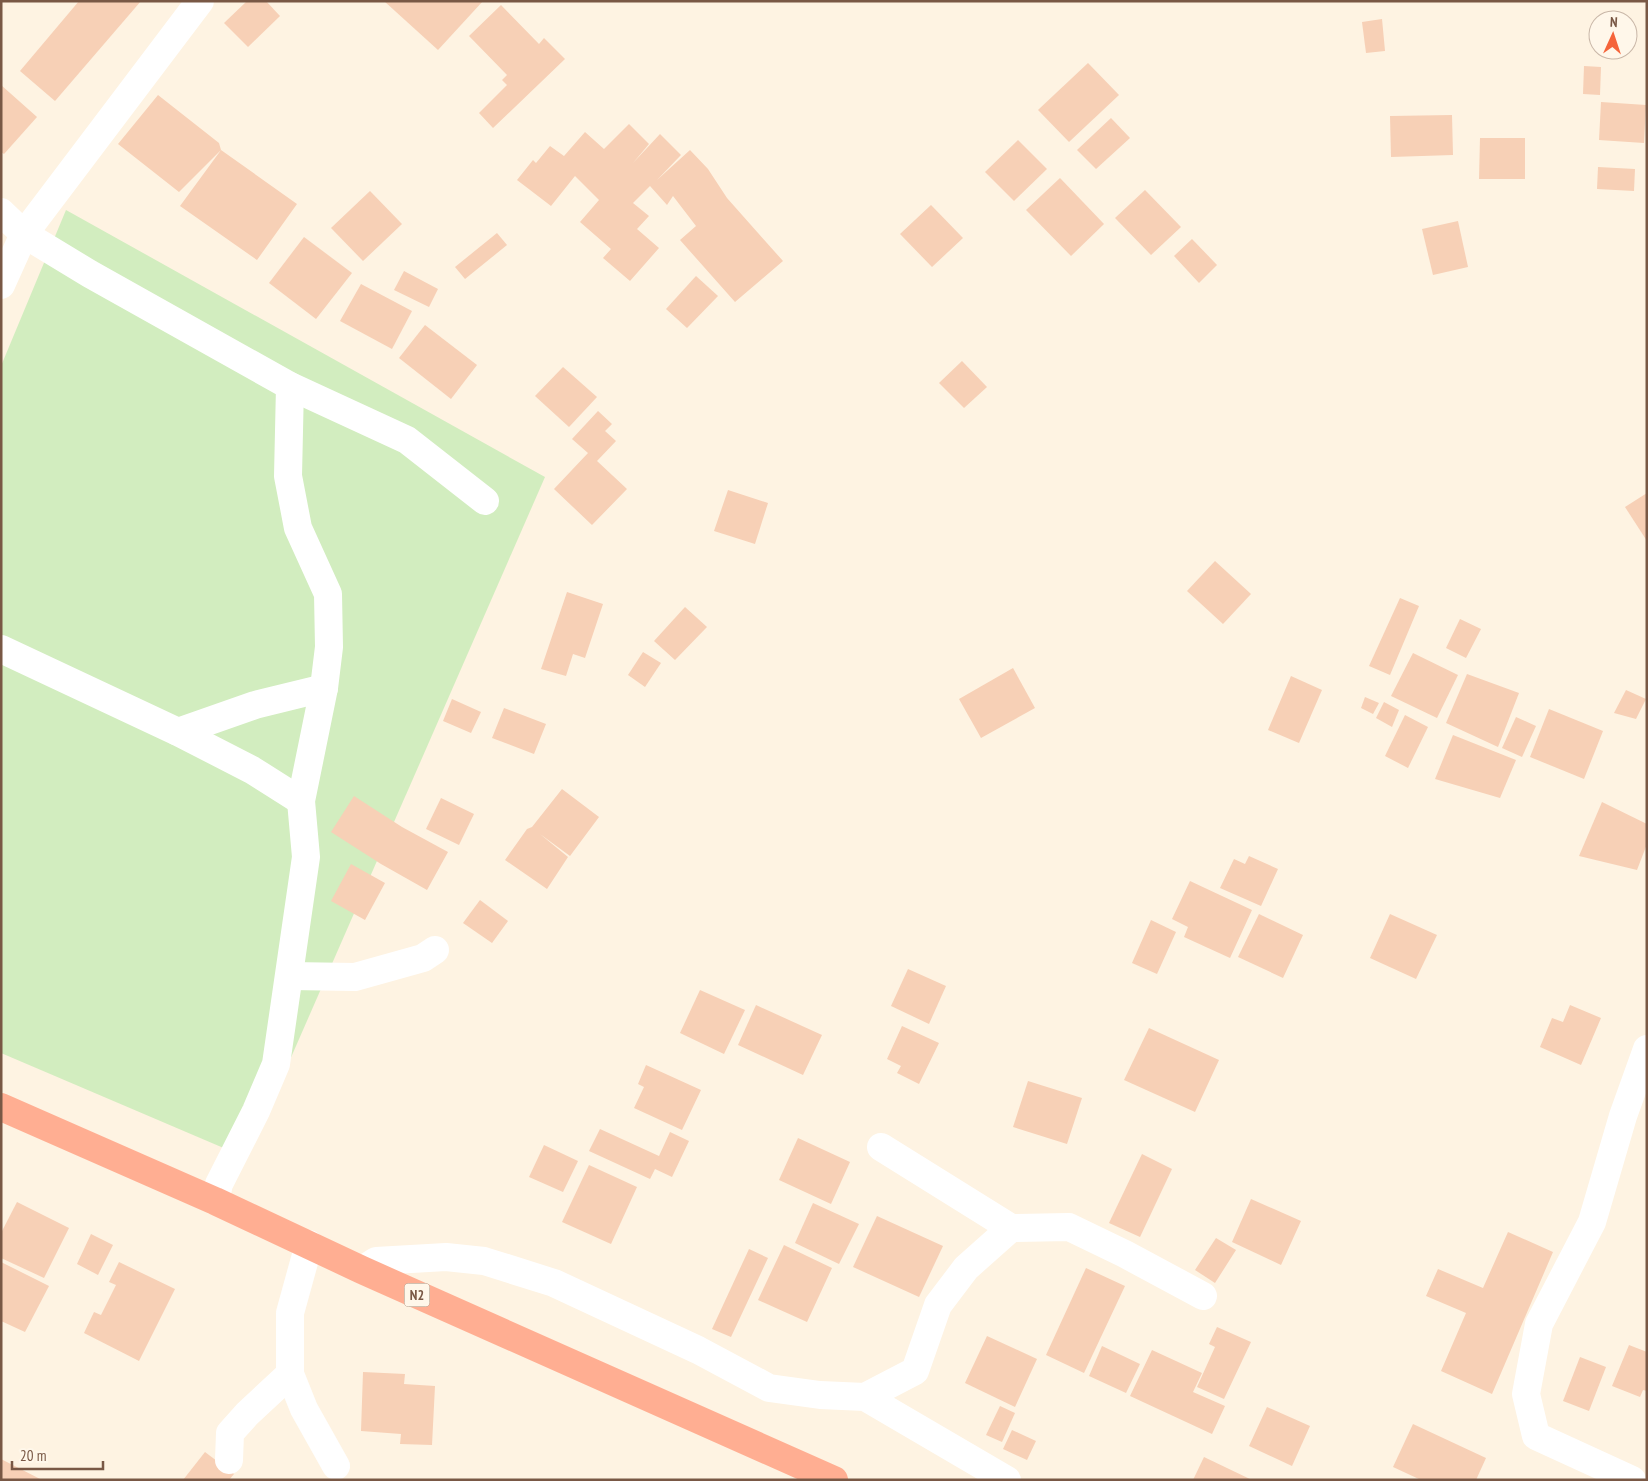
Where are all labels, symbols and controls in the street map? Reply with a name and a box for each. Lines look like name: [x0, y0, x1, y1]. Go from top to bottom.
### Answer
north arrow: [1588, 10, 1638, 60]
text: N: [1609, 13, 1618, 31]
road number: N2: [404, 1284, 430, 1306]
scale bar: [12, 1438, 104, 1470]
text: 20 m: [20, 1446, 46, 1465]

